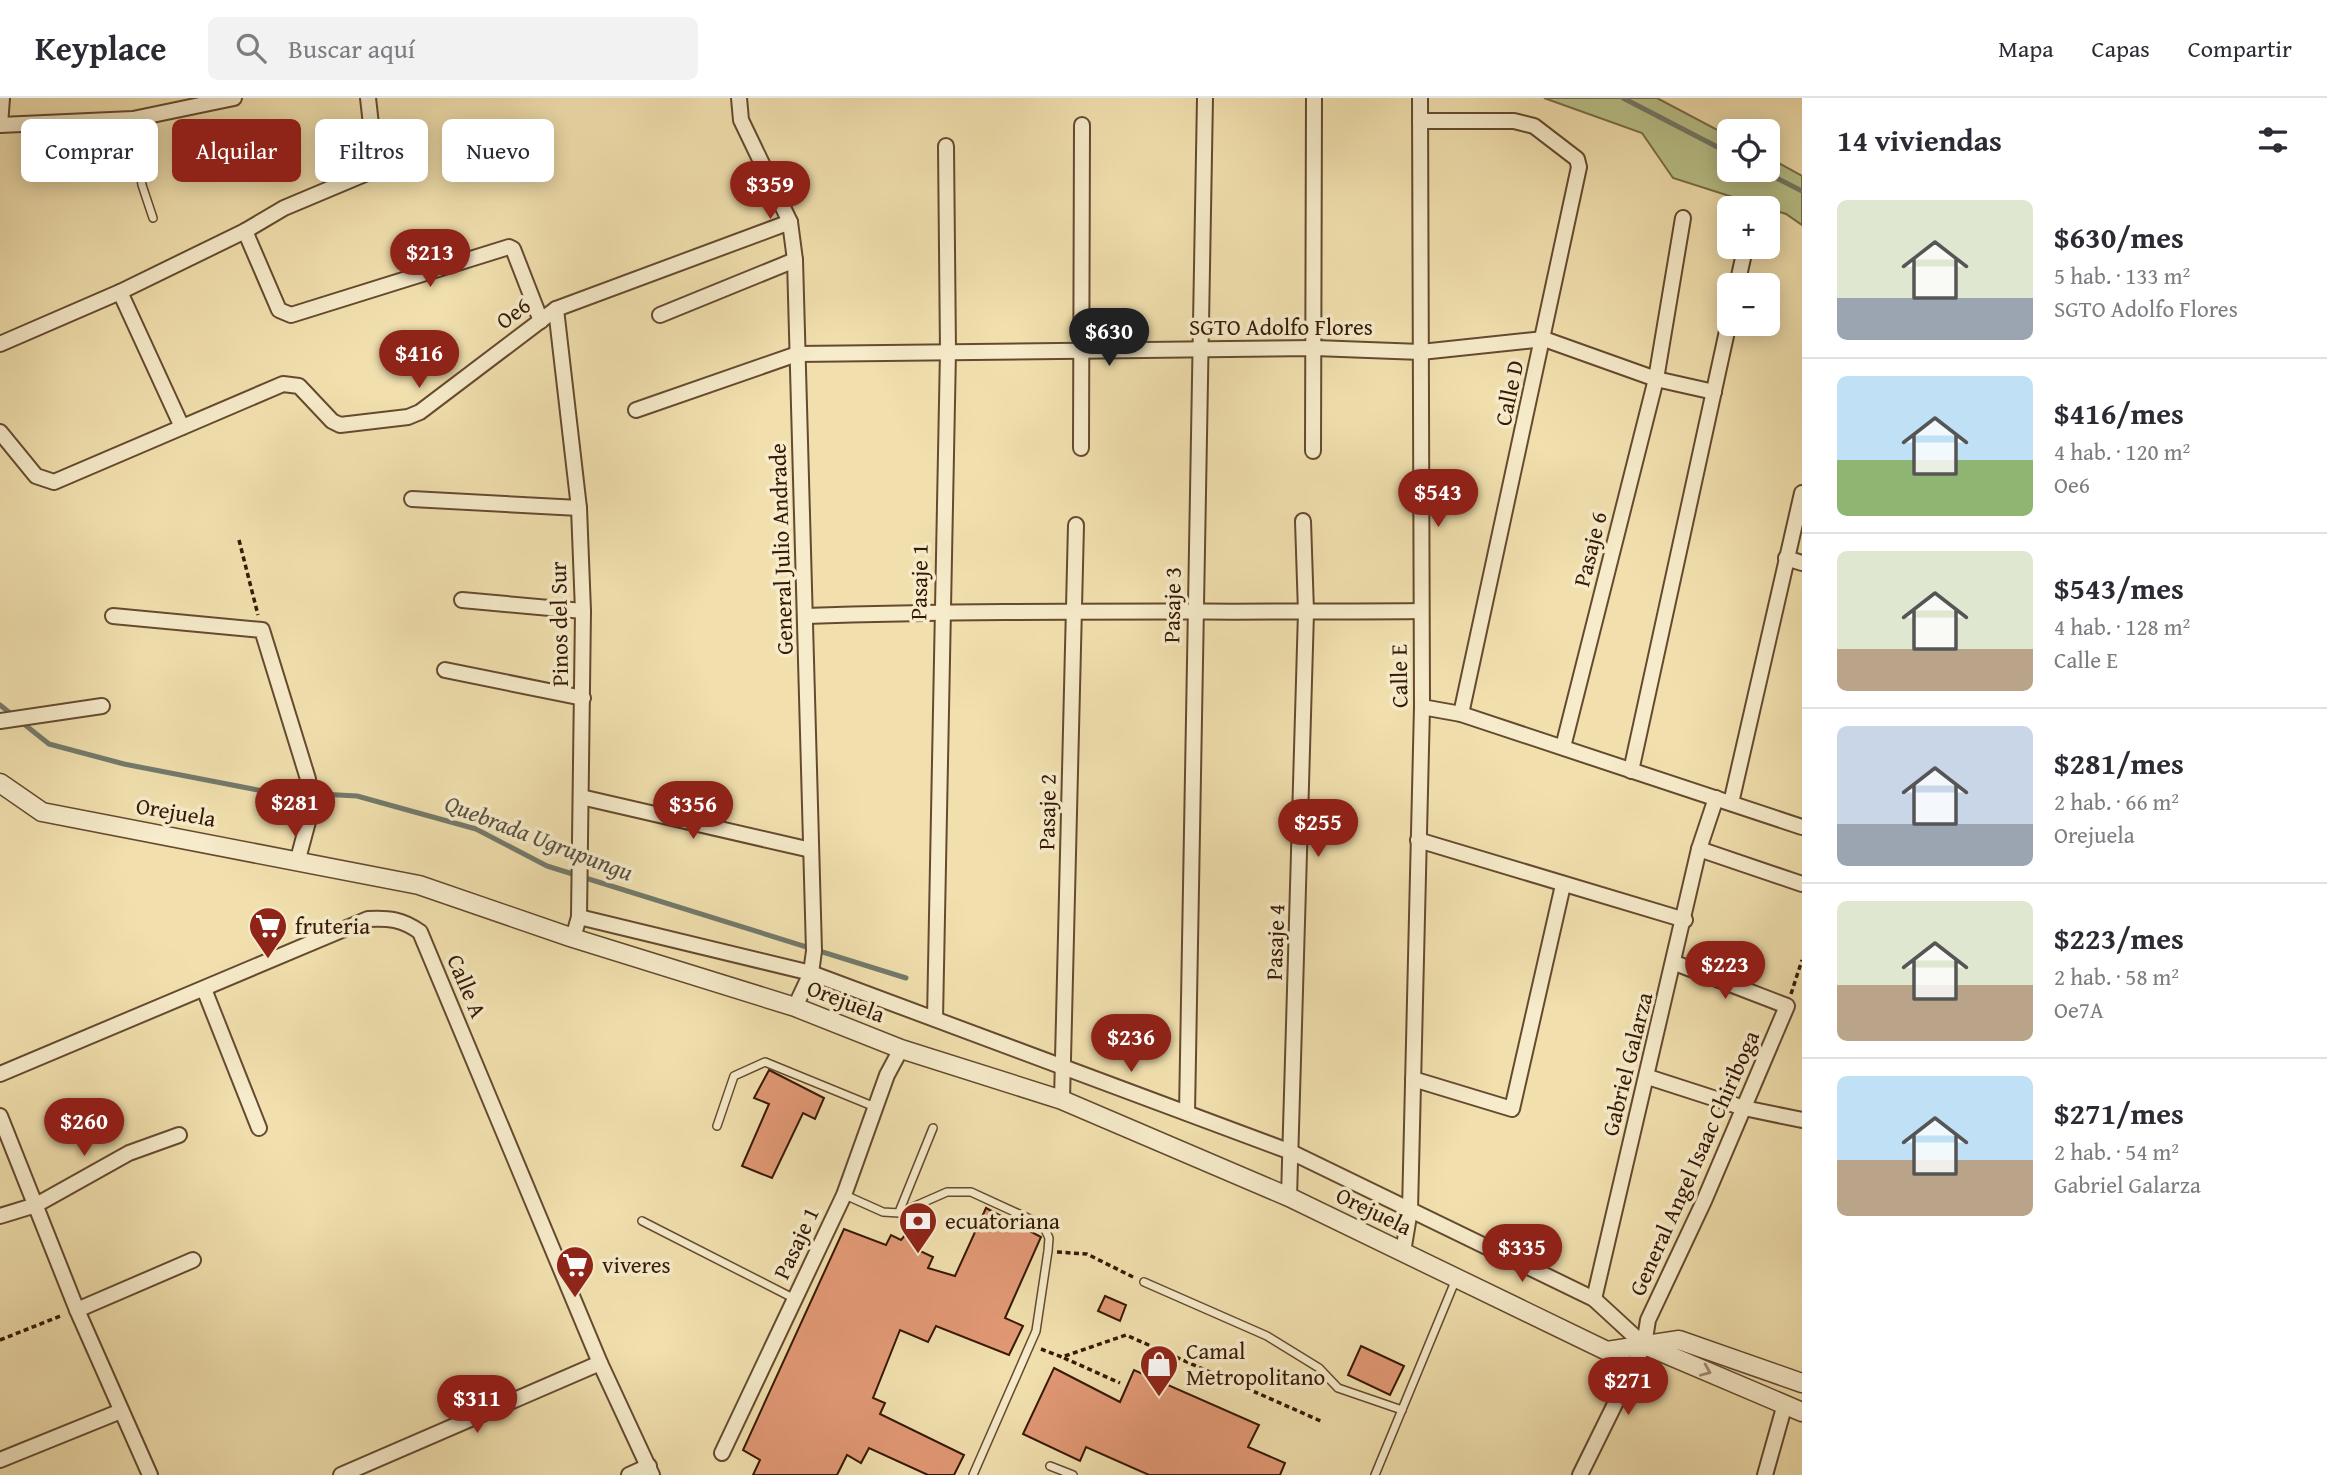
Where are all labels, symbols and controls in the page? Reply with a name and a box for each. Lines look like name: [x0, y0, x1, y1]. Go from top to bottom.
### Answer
search box: [208, 17, 698, 80]
text: Keyplace: [35, 24, 166, 72]
icon: search: [232, 29, 270, 67]
text: Buscar aquí: [288, 29, 415, 68]
text: Mapa: [1998, 31, 2054, 66]
text: Capas: [2092, 31, 2150, 66]
text: Compartir: [2188, 31, 2292, 66]
text: 14 viviendas: [1837, 118, 2002, 162]
chip: Comprar: [21, 119, 158, 182]
chip: Alquilar: [172, 119, 301, 182]
chip: Filtros: [315, 119, 428, 182]
chip: Nuevo: [442, 119, 554, 182]
map controls: [1717, 119, 1780, 336]
button: locate: [1717, 119, 1780, 182]
icon: filters: [2254, 121, 2292, 159]
pin: $359: [729, 162, 811, 221]
text: $359: [746, 167, 794, 200]
button: +: [1717, 196, 1780, 259]
text: $630/mes: [2054, 215, 2184, 259]
icon: home: [1893, 228, 1977, 312]
pin: $213: [389, 230, 471, 289]
text: $213: [406, 235, 454, 268]
text: 5 hab. · 133 m²: [2054, 259, 2190, 292]
button: −: [1717, 273, 1780, 336]
street label: Oe6: [488, 289, 537, 337]
text: SGTO Adolfo Flores: [2054, 292, 2238, 325]
pin: $630: [1068, 308, 1150, 368]
street label: SGTO Adolfo Flores: [1189, 310, 1373, 343]
text: $630: [1085, 314, 1133, 347]
pin: $416: [378, 330, 460, 390]
text: $416: [395, 336, 443, 369]
street label: Calle D: [1485, 357, 1532, 429]
text: $416/mes: [2054, 391, 2184, 435]
icon: home: [1893, 404, 1977, 488]
text: 4 hab. · 120 m²: [2054, 435, 2190, 468]
street label: General Julio Andrade: [760, 443, 801, 655]
text: Oe6: [2054, 468, 2090, 501]
pin: $543: [1397, 470, 1479, 529]
text: $543: [1414, 475, 1462, 508]
street label: Pasaje 6: [1564, 508, 1615, 590]
street label: Pasaje 1: [901, 544, 936, 620]
street label: Pinos del Sur: [541, 561, 576, 687]
text: $543/mes: [2054, 566, 2184, 610]
street label: Pasaje 3: [1154, 567, 1189, 643]
icon: home: [1893, 579, 1977, 663]
text: 4 hab. · 128 m²: [2054, 610, 2190, 643]
text: Calle E: [2054, 643, 2118, 676]
street label: Calle E: [1381, 644, 1416, 708]
text: $281/mes: [2054, 741, 2184, 785]
icon: home: [1893, 754, 1977, 838]
street label: Pasaje 2: [1029, 774, 1064, 850]
pin: $281: [254, 780, 336, 839]
pin: $356: [652, 782, 734, 841]
text: $281: [271, 785, 319, 818]
water label: Quebrada Ugrupungu: [440, 785, 639, 890]
text: 2 hab. · 66 m²: [2054, 785, 2179, 818]
text: $356: [669, 787, 717, 820]
street label: Orejuela: [134, 788, 219, 835]
pin: $255: [1277, 800, 1359, 859]
text: $255: [1294, 805, 1342, 838]
text: Orejuela: [2054, 818, 2135, 851]
street label: Pasaje 4: [1257, 903, 1292, 981]
supermarket icon: fruteria: [247, 905, 289, 960]
place label: fruteria: [295, 909, 370, 942]
text: $223/mes: [2054, 916, 2184, 960]
icon: home: [1893, 929, 1977, 1013]
pin: $223: [1684, 942, 1766, 1001]
text: $223: [1701, 947, 1749, 980]
street label: Calle A: [439, 949, 496, 1023]
text: 2 hab. · 58 m²: [2054, 960, 2179, 993]
street label: Orejuela: [803, 971, 890, 1030]
street label: Gabriel Galarza: [1593, 989, 1660, 1139]
text: Oe7A: [2054, 993, 2104, 1026]
pin: $236: [1090, 1014, 1172, 1074]
text: $236: [1107, 1020, 1155, 1053]
street label: General Angel Isaac Chiriboga: [1620, 1025, 1767, 1301]
text: $271/mes: [2054, 1091, 2184, 1135]
pin: $260: [43, 1098, 125, 1158]
text: $260: [60, 1104, 108, 1137]
icon: home: [1893, 1104, 1977, 1188]
text: 2 hab. · 54 m²: [2054, 1135, 2179, 1168]
text: Gabriel Galarza: [2054, 1168, 2201, 1201]
street label: Orejuela: [1331, 1178, 1418, 1243]
bank icon: ecuatoriana: [897, 1200, 939, 1255]
street label: Pasaje 1: [764, 1201, 827, 1284]
place label: ecuatoriana: [945, 1204, 1060, 1237]
pin: $335: [1481, 1224, 1563, 1284]
text: $335: [1498, 1230, 1546, 1263]
supermarket icon: viveres: [554, 1244, 596, 1299]
place label: viveres: [602, 1248, 671, 1281]
place label: Camal Metropolitano: [1186, 1334, 1325, 1393]
shop icon: Camal Metropolitano: [1138, 1343, 1180, 1398]
pin: $271: [1587, 1358, 1669, 1417]
text: $271: [1604, 1363, 1652, 1396]
one-way arrow: [1699, 1363, 1712, 1377]
pin: $311: [436, 1376, 518, 1435]
text: $311: [453, 1381, 501, 1414]

